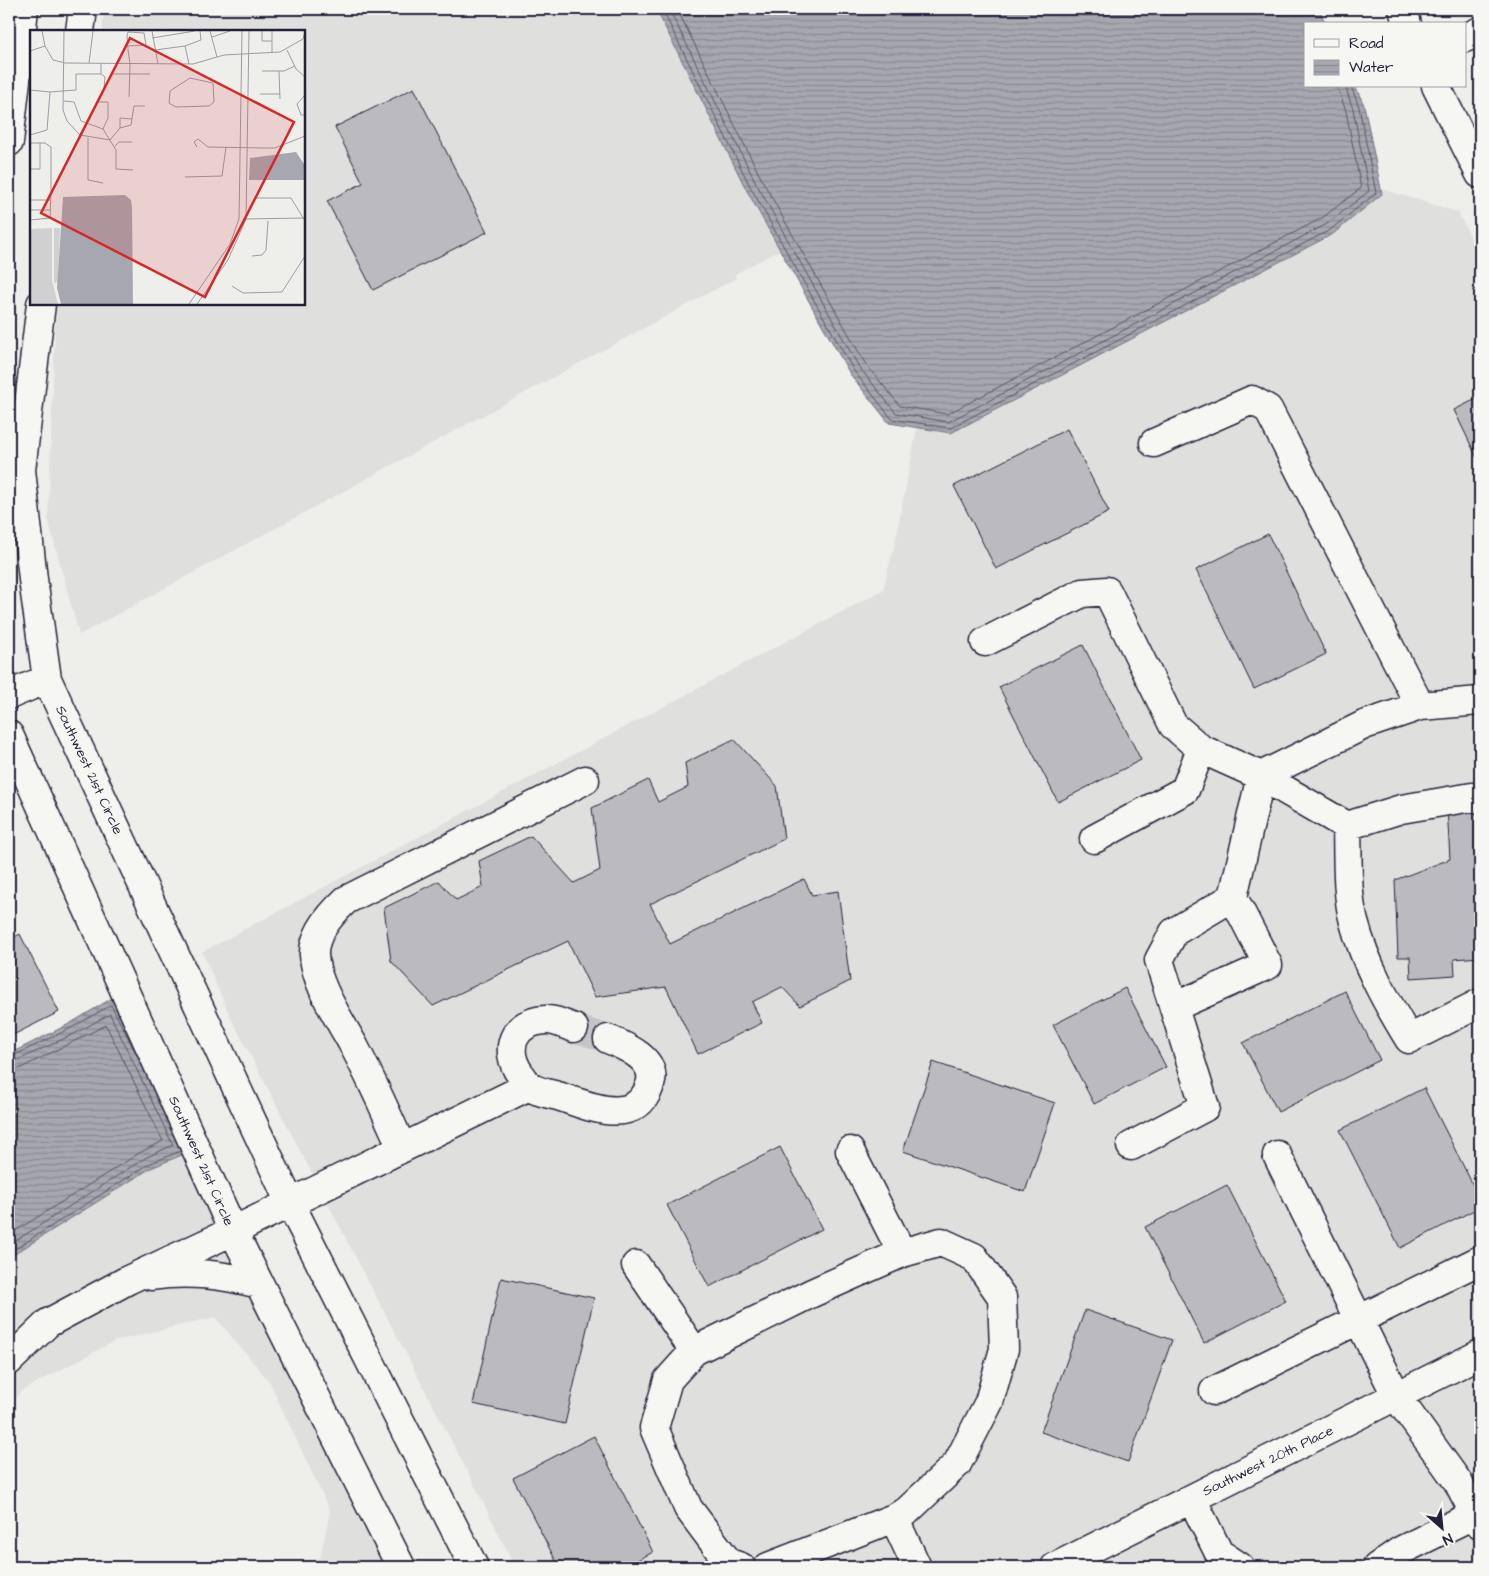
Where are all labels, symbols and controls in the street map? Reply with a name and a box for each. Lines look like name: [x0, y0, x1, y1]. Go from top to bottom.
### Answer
legend: [1304, 22, 1466, 88]
inset map: [30, 30, 305, 305]
text: Road: [1349, 33, 1384, 54]
text: Water: [1349, 57, 1393, 78]
street label: Southwest 21st Circle: [50, 702, 128, 838]
street label: Southwest 21st Circle: [163, 1093, 239, 1230]
street label: Southwest 20th Place: [1199, 1420, 1337, 1501]
north arrow: [1416, 1504, 1466, 1554]
text: N: [1439, 1528, 1456, 1550]

